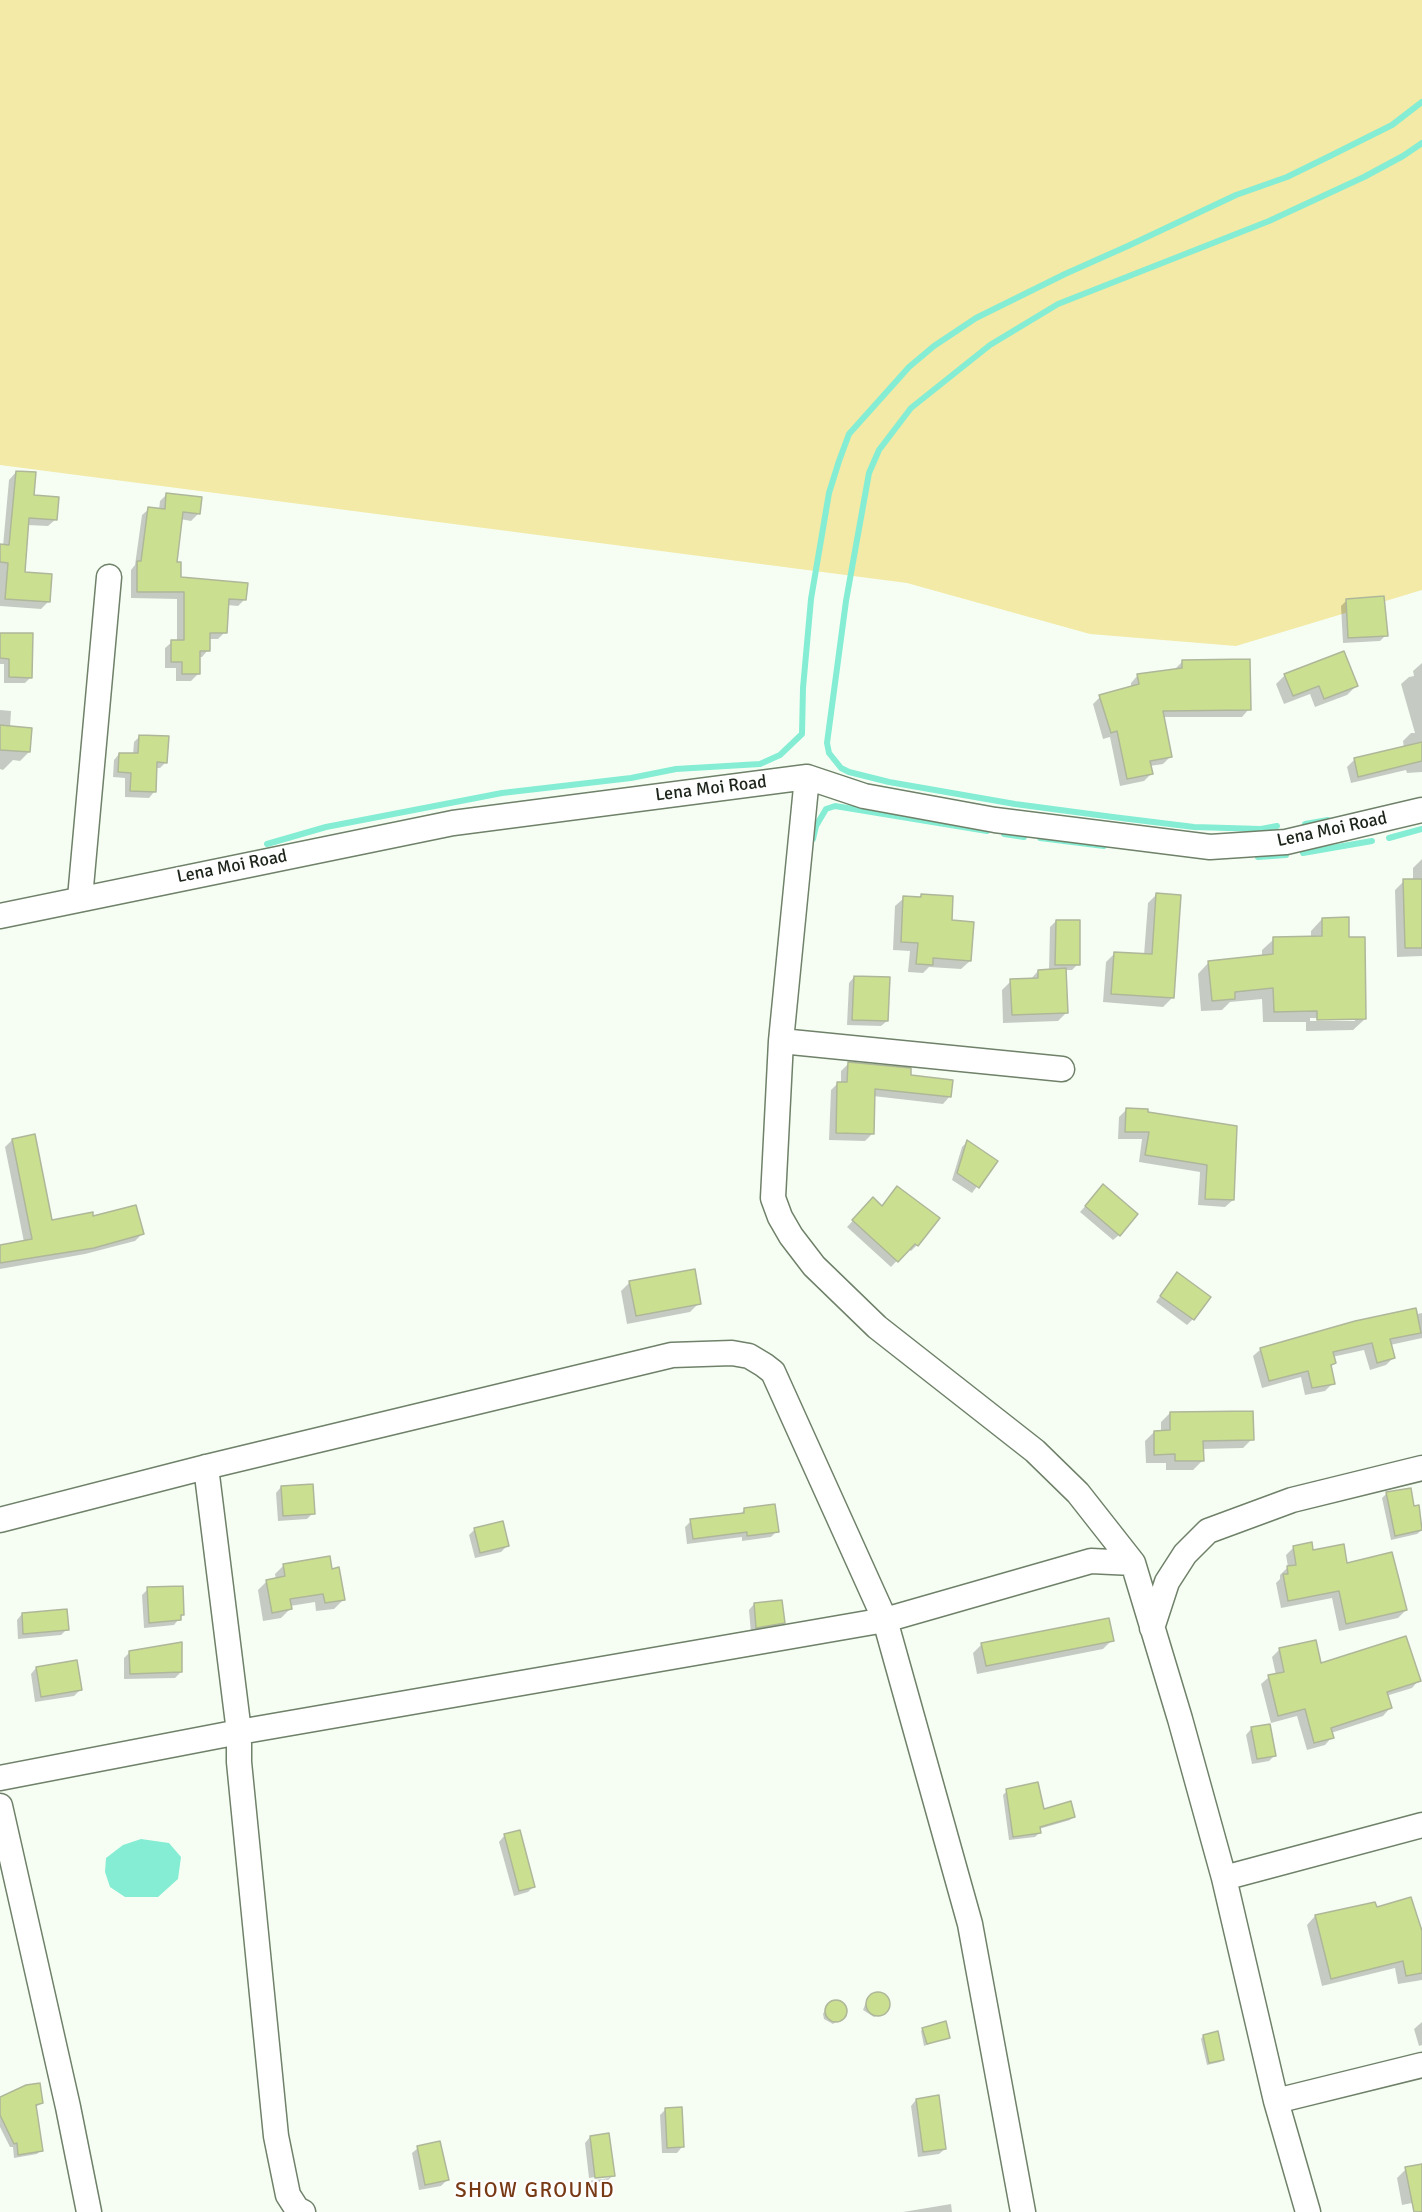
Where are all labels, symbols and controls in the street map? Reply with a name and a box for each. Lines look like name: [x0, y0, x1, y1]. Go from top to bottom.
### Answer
street label: Lena Moi Road: [654, 771, 768, 807]
street label: Lena Moi Road: [1275, 808, 1389, 852]
street label: Lena Moi Road: [175, 846, 289, 888]
district label: SHOW GROUND: [455, 2178, 615, 2204]

